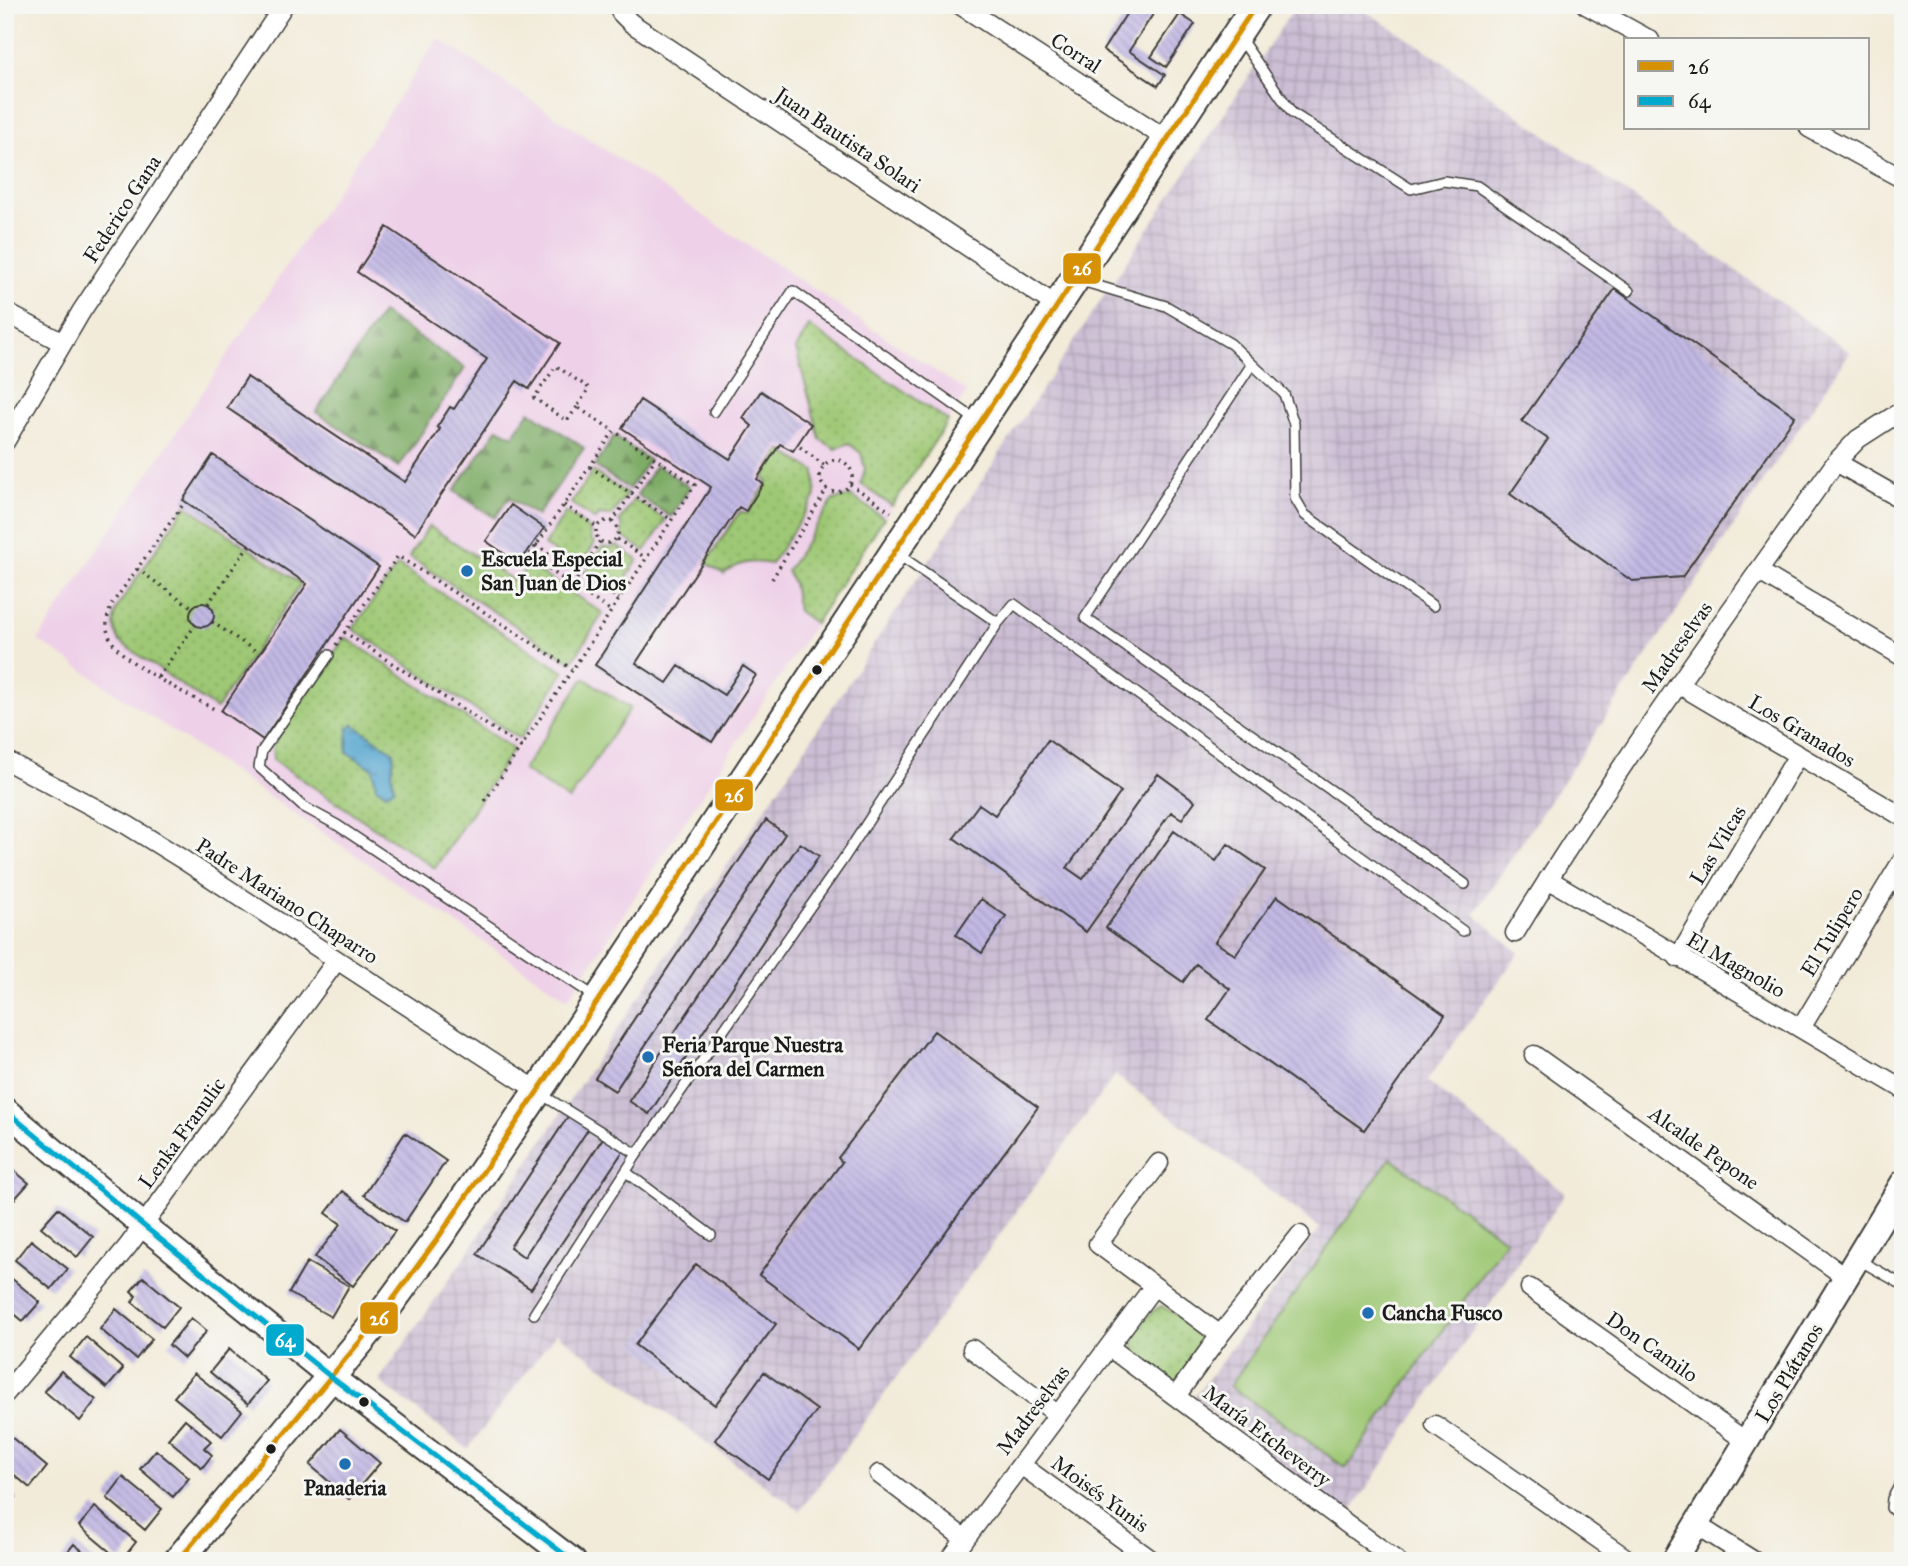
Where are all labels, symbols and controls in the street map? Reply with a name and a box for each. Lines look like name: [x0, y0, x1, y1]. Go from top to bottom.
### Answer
street label: Corral: [1046, 27, 1107, 79]
legend: [1624, 38, 1870, 130]
text: 26: [1688, 54, 1710, 80]
street label: Juan Bautista Solari: [768, 80, 926, 199]
text: 64: [1688, 88, 1712, 114]
street label: Federico Gana: [77, 150, 167, 268]
line badge: 26: [1062, 252, 1102, 285]
text: 26: [1072, 257, 1093, 280]
place label: Escuela Especial San Juan de Dios: [481, 546, 627, 597]
marker: Escuela Especial San Juan de Dios: [459, 563, 475, 579]
street label: Madreselvas: [1636, 596, 1718, 698]
unlabelled marker: [810, 663, 824, 677]
street label: Los Granados: [1744, 689, 1860, 773]
line badge: 26: [714, 778, 754, 812]
text: 26: [724, 784, 745, 807]
street label: Las Vilcas: [1684, 801, 1752, 889]
street label: Padre Mariano Chaparro: [191, 832, 383, 970]
street label: El Tulipero: [1795, 882, 1869, 981]
street label: El Magnolio: [1682, 926, 1790, 1004]
place label: Feria Parque Nuestra Señora del Carmen: [662, 1032, 844, 1082]
marker: Feria Parque Nuestra Señora del Carmen: [640, 1049, 656, 1065]
street label: Lenka Franulic: [133, 1072, 231, 1194]
street label: Alcalde Pepone: [1643, 1100, 1764, 1196]
place label: Cancha Fusco: [1382, 1300, 1503, 1326]
line badge: 26: [359, 1301, 399, 1335]
marker: Cancha Fusco: [1360, 1305, 1376, 1321]
street label: Don Camilo: [1601, 1306, 1703, 1388]
text: 26: [369, 1307, 390, 1330]
street label: Los Plátanos: [1749, 1319, 1829, 1427]
line badge: 64: [265, 1323, 305, 1357]
text: 64: [275, 1329, 297, 1353]
street label: Madreselvas: [991, 1360, 1075, 1460]
street label: María Etcheverry: [1198, 1379, 1337, 1493]
unlabelled marker: [357, 1395, 371, 1409]
unlabelled marker: [264, 1442, 278, 1456]
street label: Moisés Yunis: [1046, 1450, 1154, 1538]
marker: Panaderia: [337, 1456, 353, 1472]
place label: Panaderia: [304, 1475, 387, 1501]

